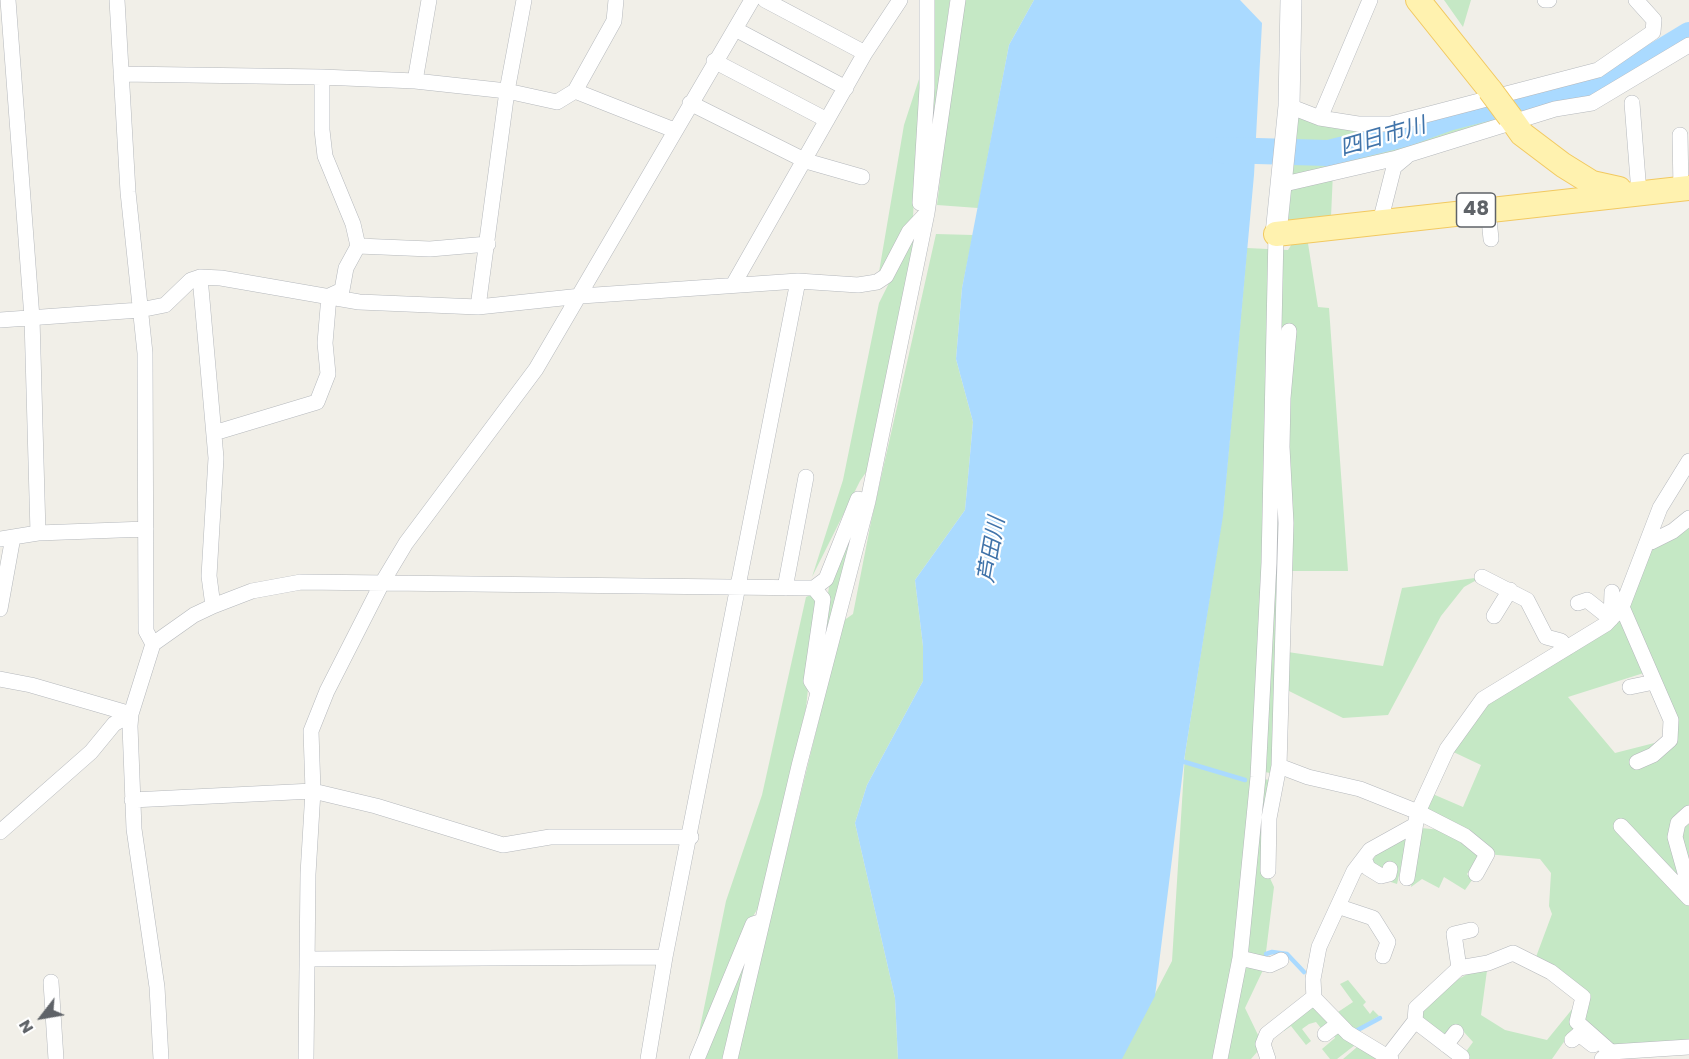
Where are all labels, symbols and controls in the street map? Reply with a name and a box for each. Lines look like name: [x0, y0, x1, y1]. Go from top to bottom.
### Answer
water label: 四日市川: [1337, 113, 1429, 163]
road number: 48: [1456, 193, 1496, 227]
water label: 芦田川: [974, 515, 1012, 585]
north arrow: [12, 987, 72, 1047]
text: N: [13, 1015, 39, 1038]

